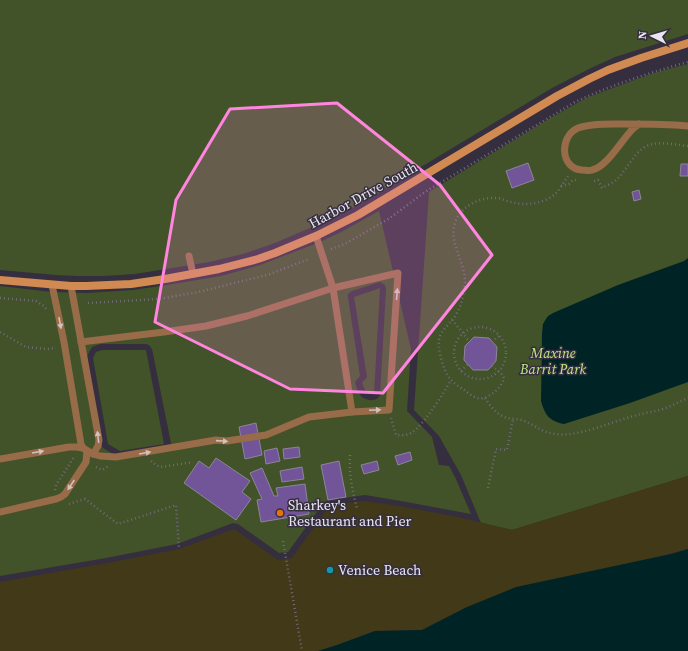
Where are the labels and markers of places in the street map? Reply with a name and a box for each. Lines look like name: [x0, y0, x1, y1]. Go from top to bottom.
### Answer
place label: Sharkey's Restaurant and Pier: [288, 495, 412, 531]
marker: Sharkey's Restaurant and Pier: [275, 508, 285, 518]
place label: Venice Beach: [338, 560, 422, 580]
marker: Venice Beach: [325, 565, 335, 575]

